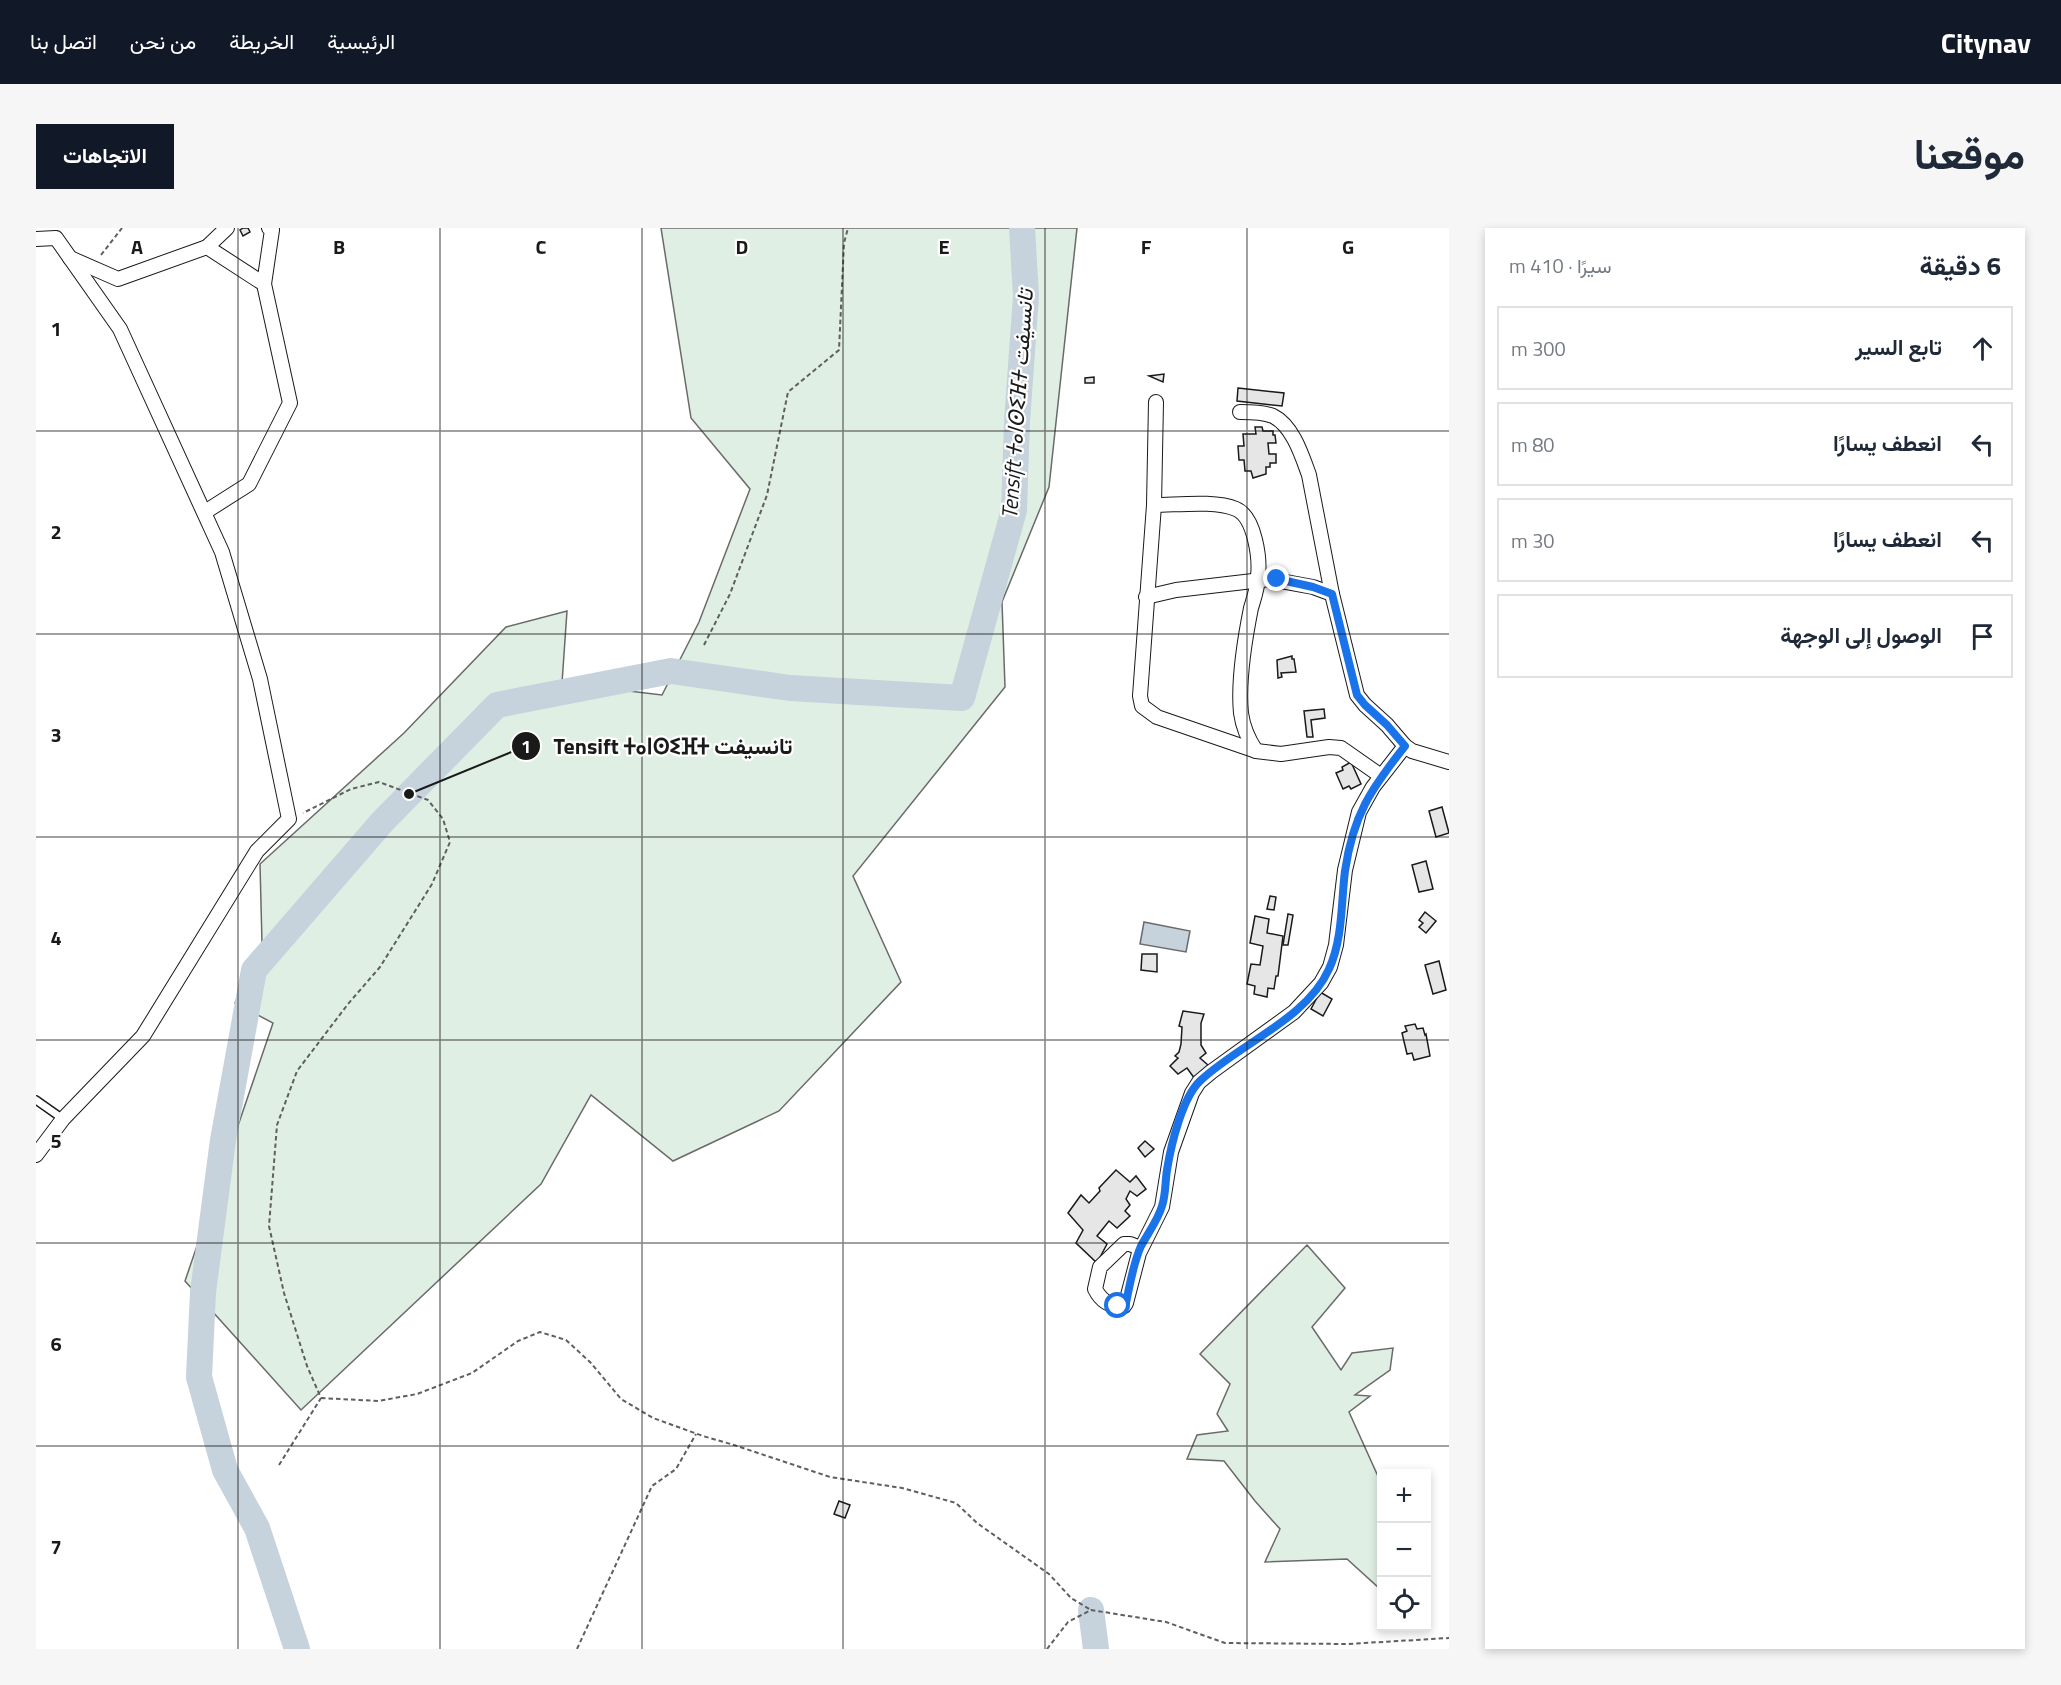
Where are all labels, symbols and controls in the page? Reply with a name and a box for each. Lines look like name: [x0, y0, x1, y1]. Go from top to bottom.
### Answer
text: Citynav: [1941, 21, 2031, 64]
text: اتصل بنا: [30, 25, 97, 57]
text: من نحن: [130, 25, 196, 57]
text: الخريطة: [229, 25, 294, 57]
text: الرئيسية: [327, 25, 395, 57]
text: موقعنا: [1914, 121, 2025, 185]
button: الاتجاهات: [36, 124, 174, 189]
text: A: [131, 231, 143, 262]
text: B: [333, 231, 345, 262]
text: C: [536, 231, 547, 262]
text: D: [736, 231, 748, 262]
text: E: [938, 231, 950, 262]
text: F: [1141, 231, 1152, 262]
text: G: [1342, 231, 1354, 262]
text: 6 دقيقة: [1919, 246, 2001, 285]
text: سيرًا · 410 m: [1509, 250, 1612, 281]
water label: Tensift ⵜⴰⵏⵙⵉⴼⵜ تانسيفت: [992, 285, 1042, 520]
text: 1: [50, 313, 62, 344]
text: تابع السير: [1855, 330, 1942, 364]
icon: ahead: [1966, 332, 1999, 365]
text: 300 m: [1511, 333, 1566, 364]
text: انعطف يسارًا: [1833, 426, 1942, 460]
icon: left: [1966, 428, 1999, 461]
text: 80 m: [1511, 429, 1555, 460]
text: 2: [50, 516, 62, 547]
text: انعطف يسارًا: [1833, 522, 1942, 556]
icon: left: [1966, 524, 1999, 557]
text: 30 m: [1511, 525, 1555, 556]
route end: [1263, 565, 1289, 591]
text: الوصول إلى الوجهة: [1780, 618, 1942, 652]
icon: arrive: [1966, 620, 1999, 653]
text: 3: [50, 719, 62, 750]
callout: Tensift ⵜⴰⵏⵙⵉⴼⵜ تانسيفت: [511, 726, 804, 766]
text: Tensift ⵜⴰⵏⵙⵉⴼⵜ تانسيفت: [554, 729, 792, 763]
text: 1: [521, 733, 531, 760]
text: 4: [50, 922, 62, 953]
text: 5: [50, 1125, 62, 1156]
route start: [1104, 1292, 1130, 1318]
text: 6: [50, 1328, 62, 1359]
map controls: [1377, 1469, 1431, 1631]
button: +: [1377, 1469, 1431, 1523]
button: −: [1377, 1523, 1431, 1577]
text: 7: [50, 1531, 62, 1562]
button: locate: [1377, 1577, 1431, 1631]

